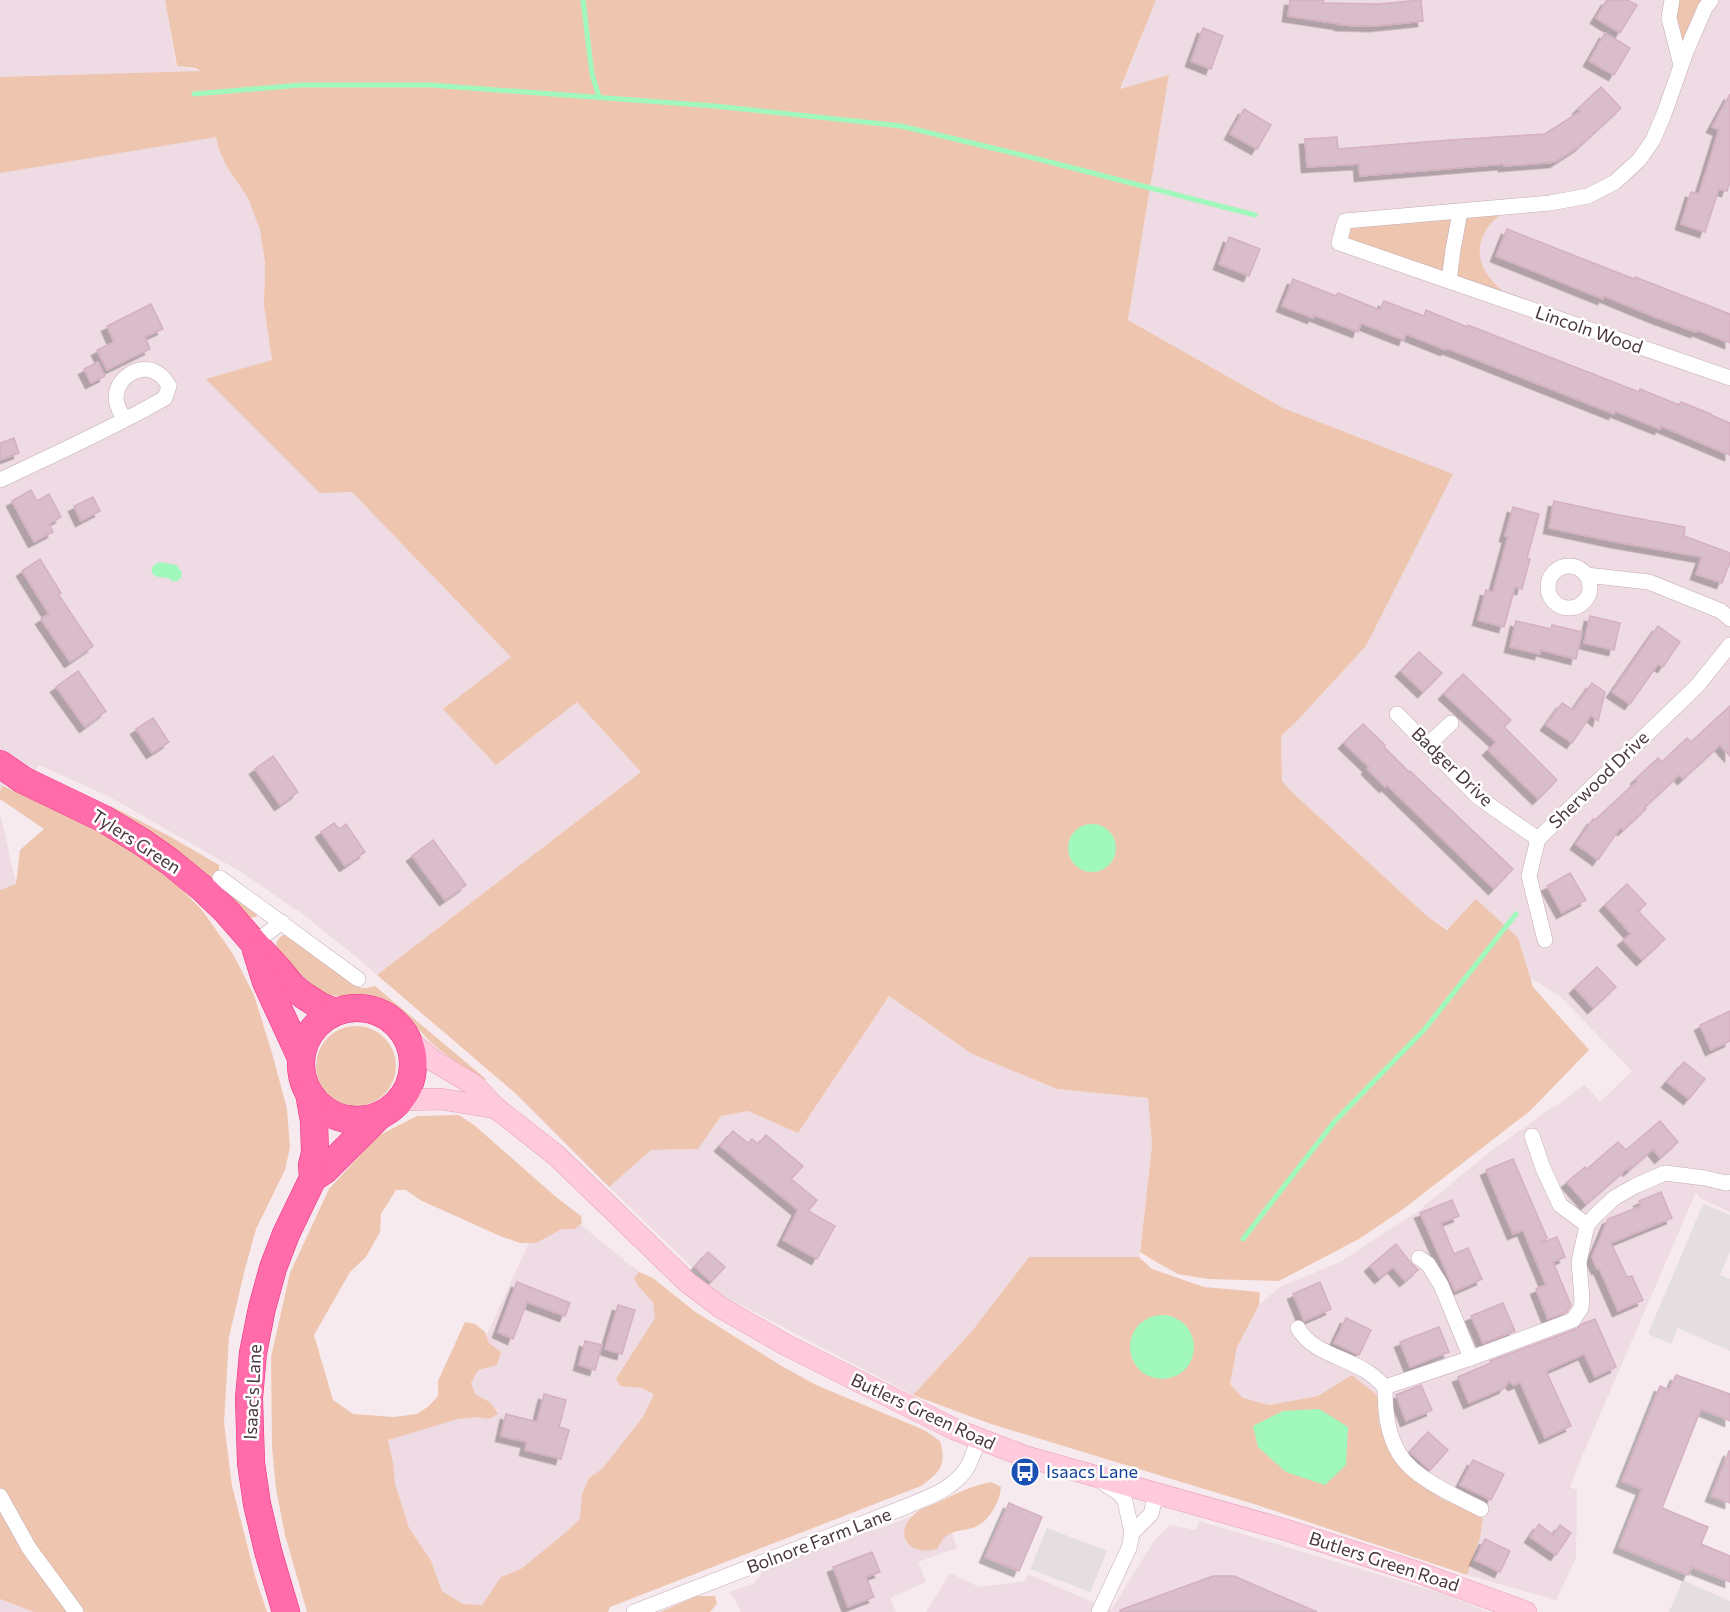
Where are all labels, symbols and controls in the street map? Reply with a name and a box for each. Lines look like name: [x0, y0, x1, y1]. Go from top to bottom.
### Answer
street label: Lincoln Wood: [1533, 300, 1646, 358]
street label: Badger Drive: [1407, 722, 1498, 811]
street label: Sherwood Drive: [1544, 726, 1653, 833]
street label: Tylers Green: [88, 804, 185, 878]
street label: Isaac's Lane: [239, 1344, 265, 1440]
street label: Butlers Green Road: [848, 1368, 999, 1454]
bus stop icon: Isaacs Lane: [1009, 1456, 1041, 1488]
place label: Isaacs Lane: [1046, 1460, 1138, 1482]
street label: Bolnore Farm Lane: [743, 1502, 894, 1578]
street label: Butlers Green Road: [1306, 1526, 1462, 1596]

